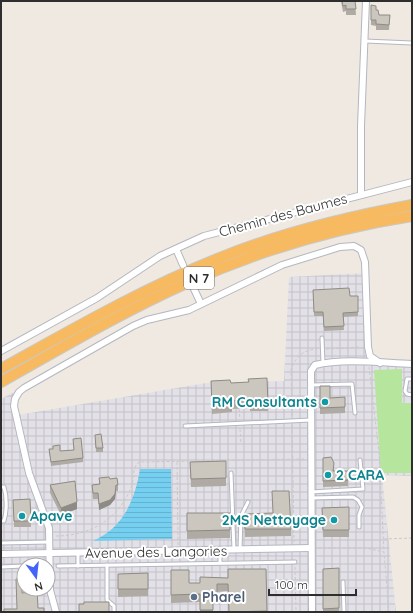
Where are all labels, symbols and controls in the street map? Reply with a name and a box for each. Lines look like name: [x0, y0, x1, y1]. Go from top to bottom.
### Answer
street label: Chemin des Baumes: [217, 189, 349, 241]
road number: N 7: [184, 267, 214, 289]
place label: RM Consultants: [212, 393, 317, 411]
marker: RM Consultants: [320, 397, 330, 407]
place label: 2 CARA: [336, 466, 384, 484]
marker: 2 CARA: [323, 470, 333, 480]
place label: Apave: [30, 507, 72, 525]
marker: Apave: [17, 511, 27, 521]
place label: 2MS Nettoyage: [222, 511, 326, 529]
marker: 2MS Nettoyage: [329, 515, 339, 525]
street label: Avenue des Langories: [85, 542, 227, 562]
north arrow: [16, 557, 56, 597]
scale bar: [269, 571, 356, 597]
text: 100 m: [275, 577, 308, 592]
text: N: [33, 579, 44, 594]
place label: Pharel: [202, 588, 245, 606]
marker: Pharel: [189, 592, 199, 602]

